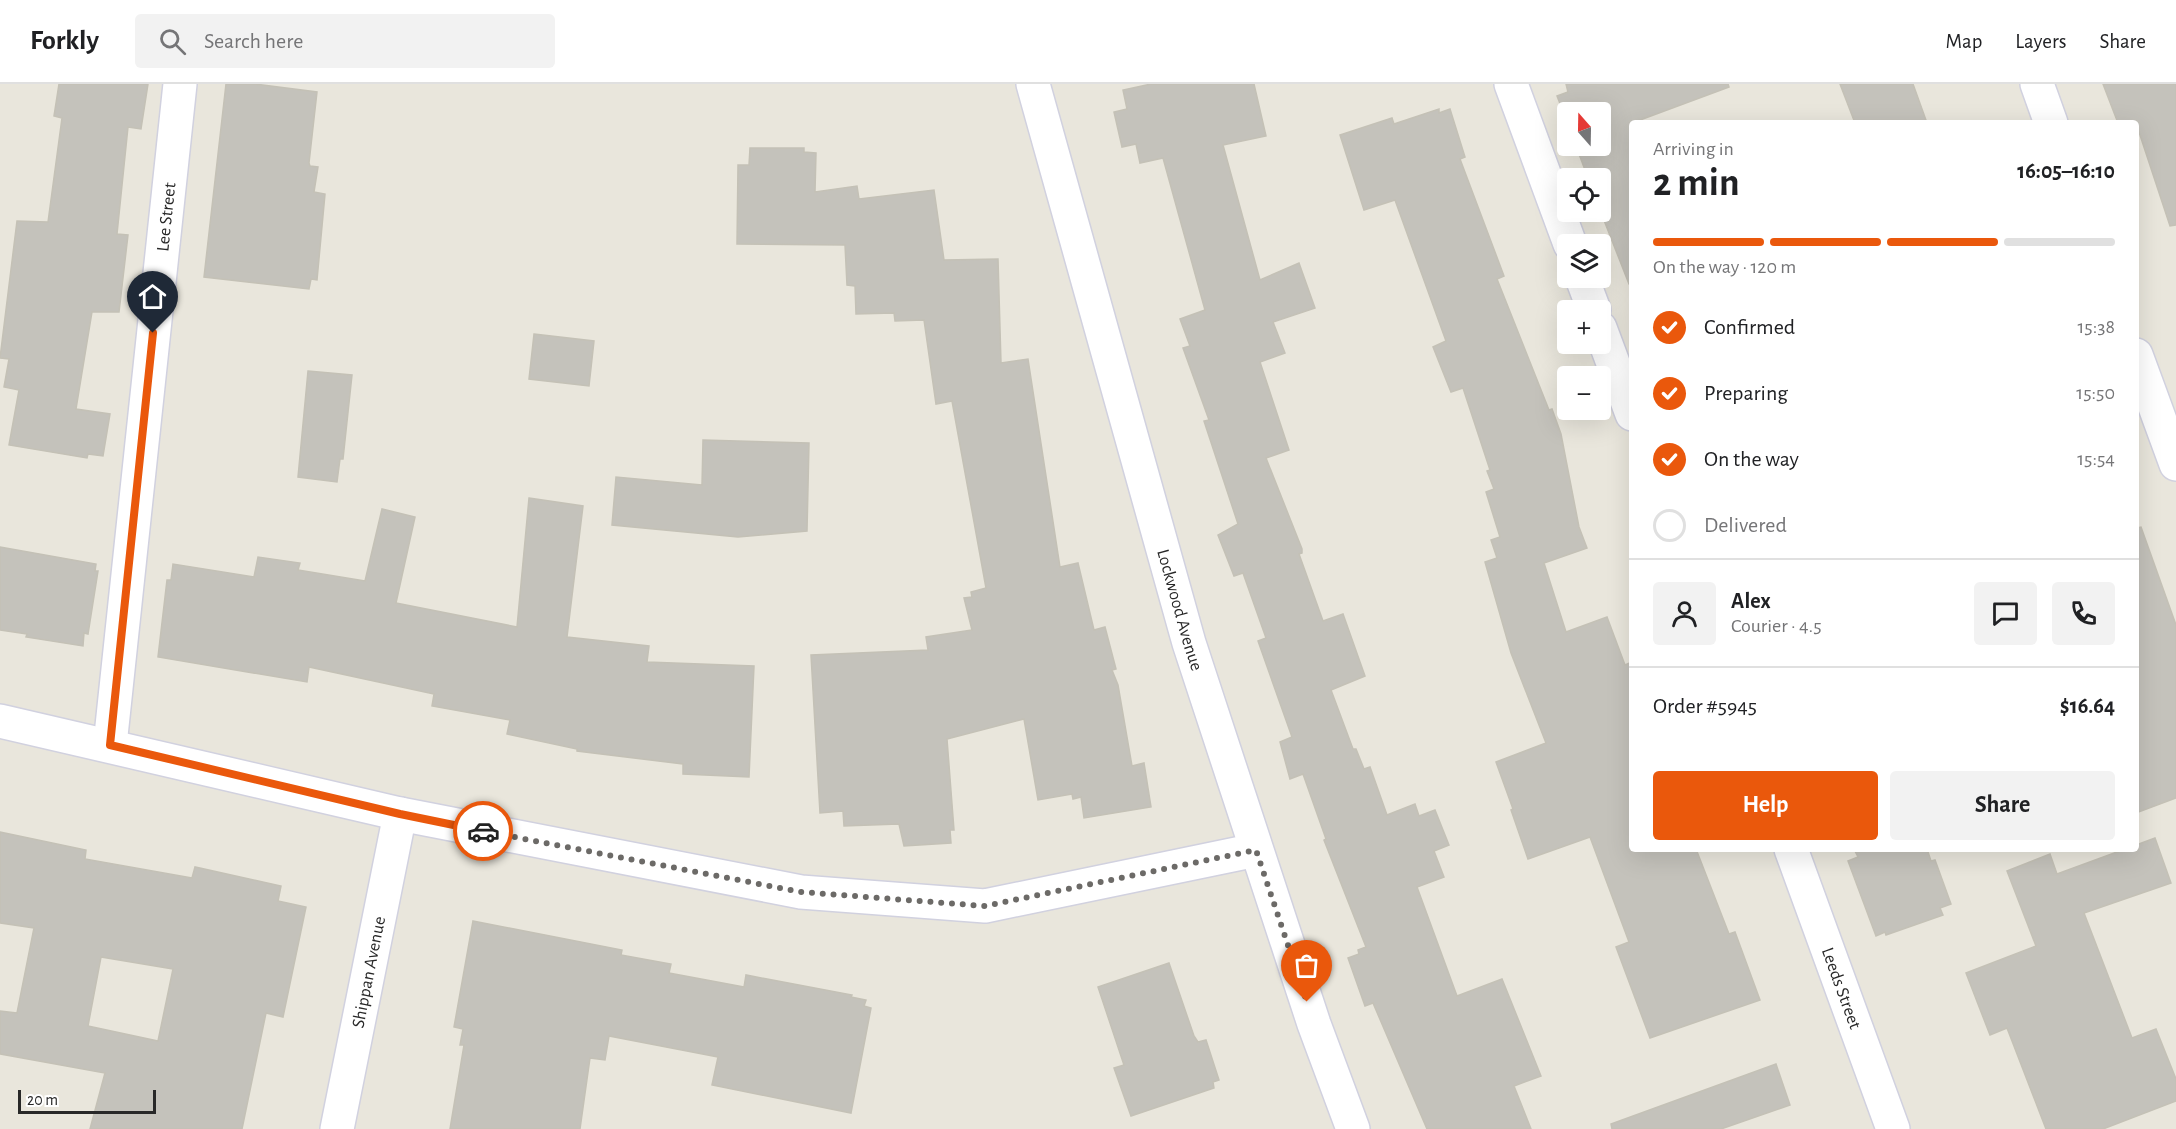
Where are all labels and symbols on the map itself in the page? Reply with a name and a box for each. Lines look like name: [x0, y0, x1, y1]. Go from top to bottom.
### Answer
north arrow: [1557, 102, 1611, 156]
street label: Lee Street: [154, 181, 180, 252]
pin: [127, 271, 178, 333]
street label: Lockwood Avenue: [1153, 547, 1205, 673]
courier: [453, 801, 513, 861]
street label: Shippan Avenue: [349, 915, 389, 1030]
pin: [1281, 940, 1332, 1002]
street label: Leeds Street: [1818, 945, 1864, 1032]
scale bar: [18, 1087, 156, 1114]

